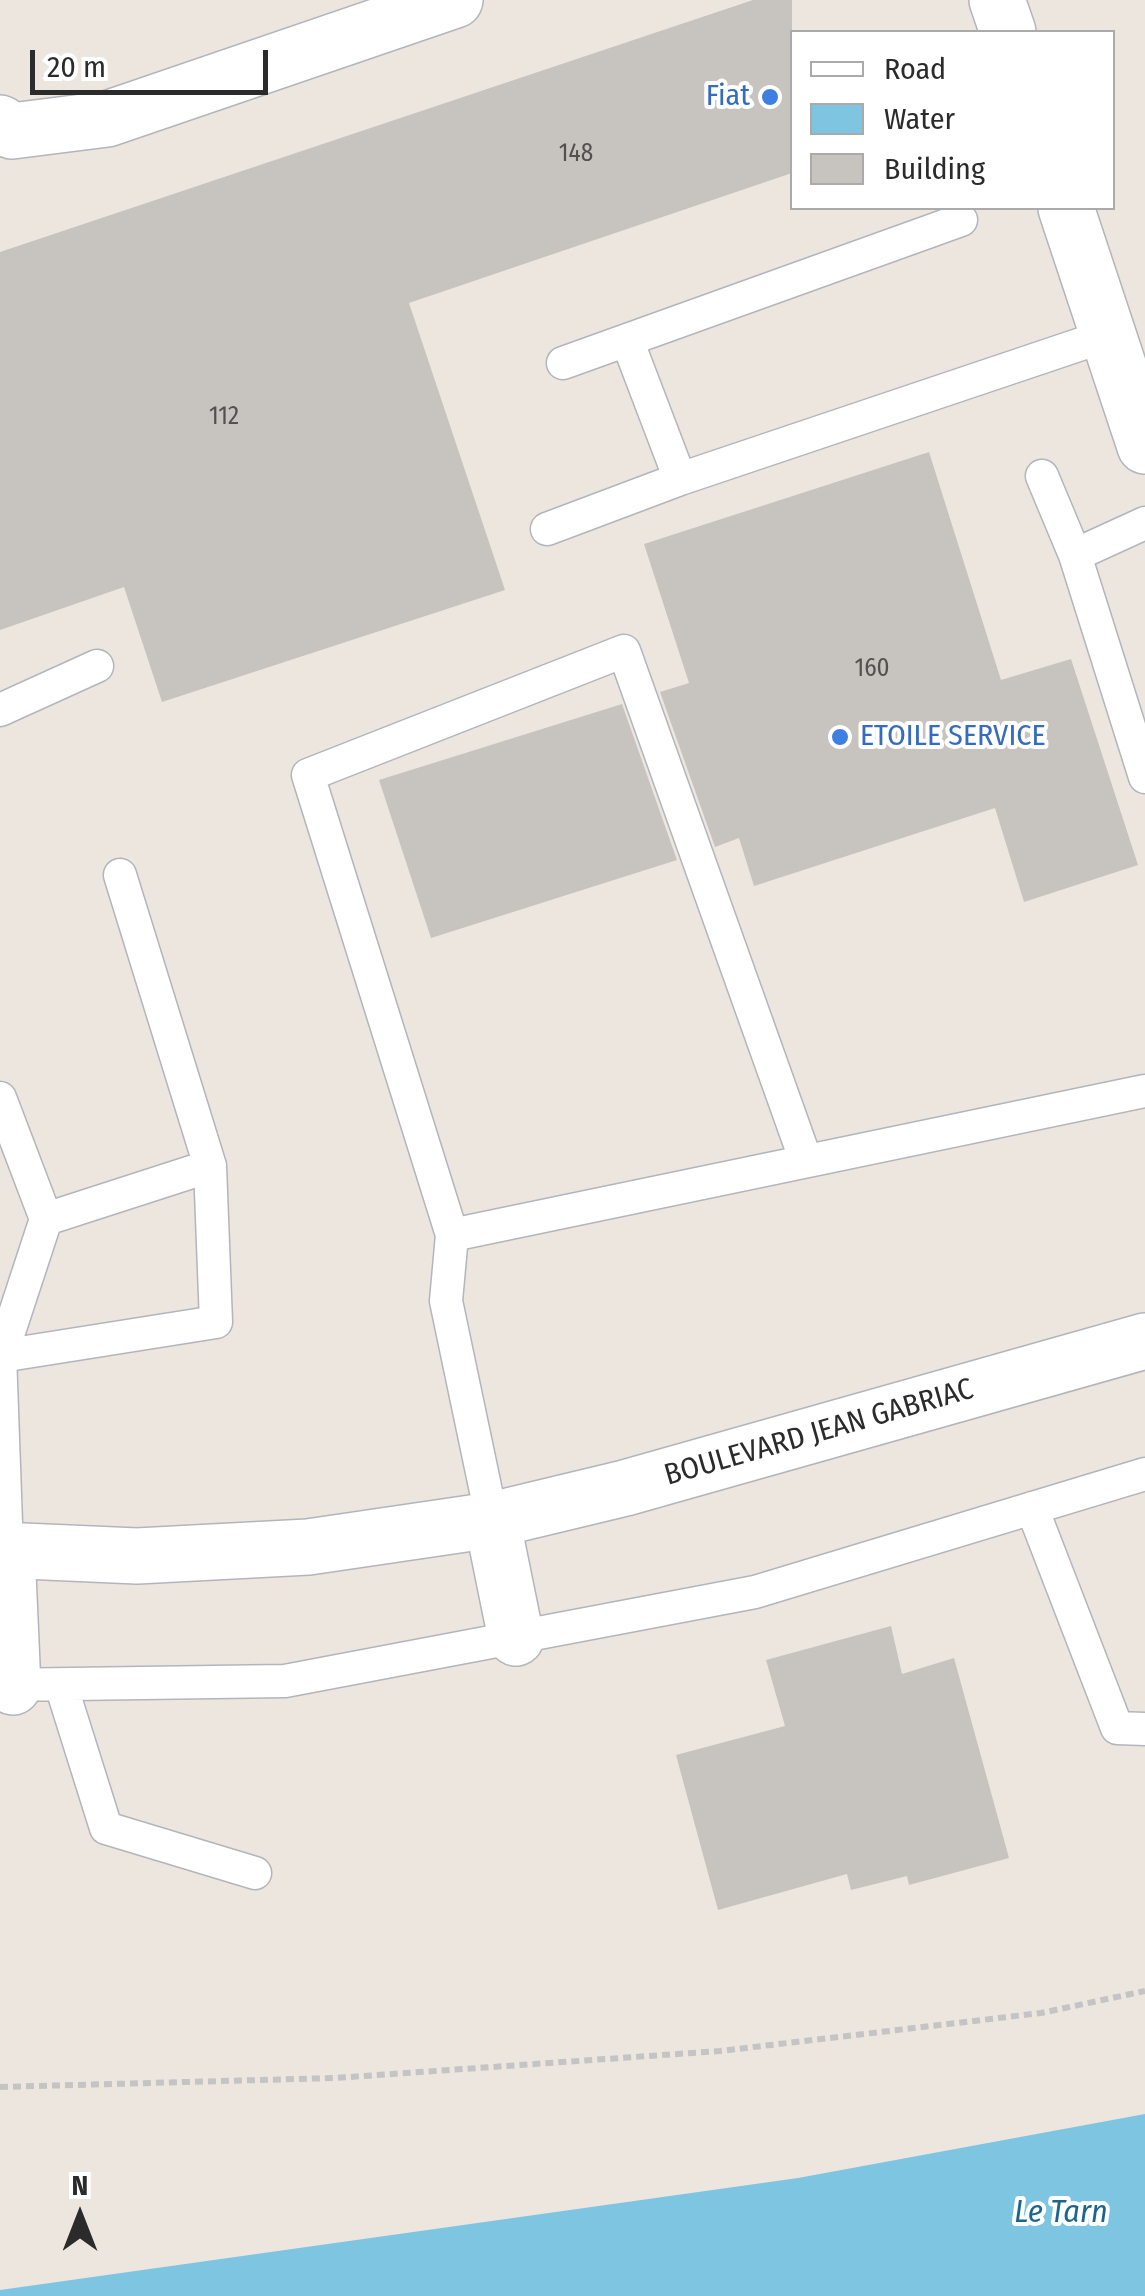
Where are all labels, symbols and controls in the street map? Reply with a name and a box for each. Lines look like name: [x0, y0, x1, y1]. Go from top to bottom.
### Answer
scale bar: [35, 30, 272, 92]
legend: [790, 30, 1115, 210]
text: 20 m: [47, 49, 106, 85]
text: Road: [884, 51, 946, 87]
place label: Fiat: [706, 79, 750, 115]
marker: Fiat: [759, 86, 781, 108]
text: Water: [884, 101, 955, 137]
house number: 148: [559, 139, 593, 169]
text: Building: [884, 151, 985, 187]
house number: 112: [209, 402, 239, 432]
house number: 160: [854, 654, 890, 684]
place label: ETOILE SERVICE: [860, 719, 1046, 755]
marker: ETOILE SERVICE: [829, 726, 851, 748]
street label: BOULEVARD JEAN GABRIAC: [661, 1372, 977, 1494]
north arrow: [30, 2166, 130, 2266]
text: N: [72, 2169, 88, 2202]
water label: Le Tarn: [1014, 2194, 1108, 2232]

